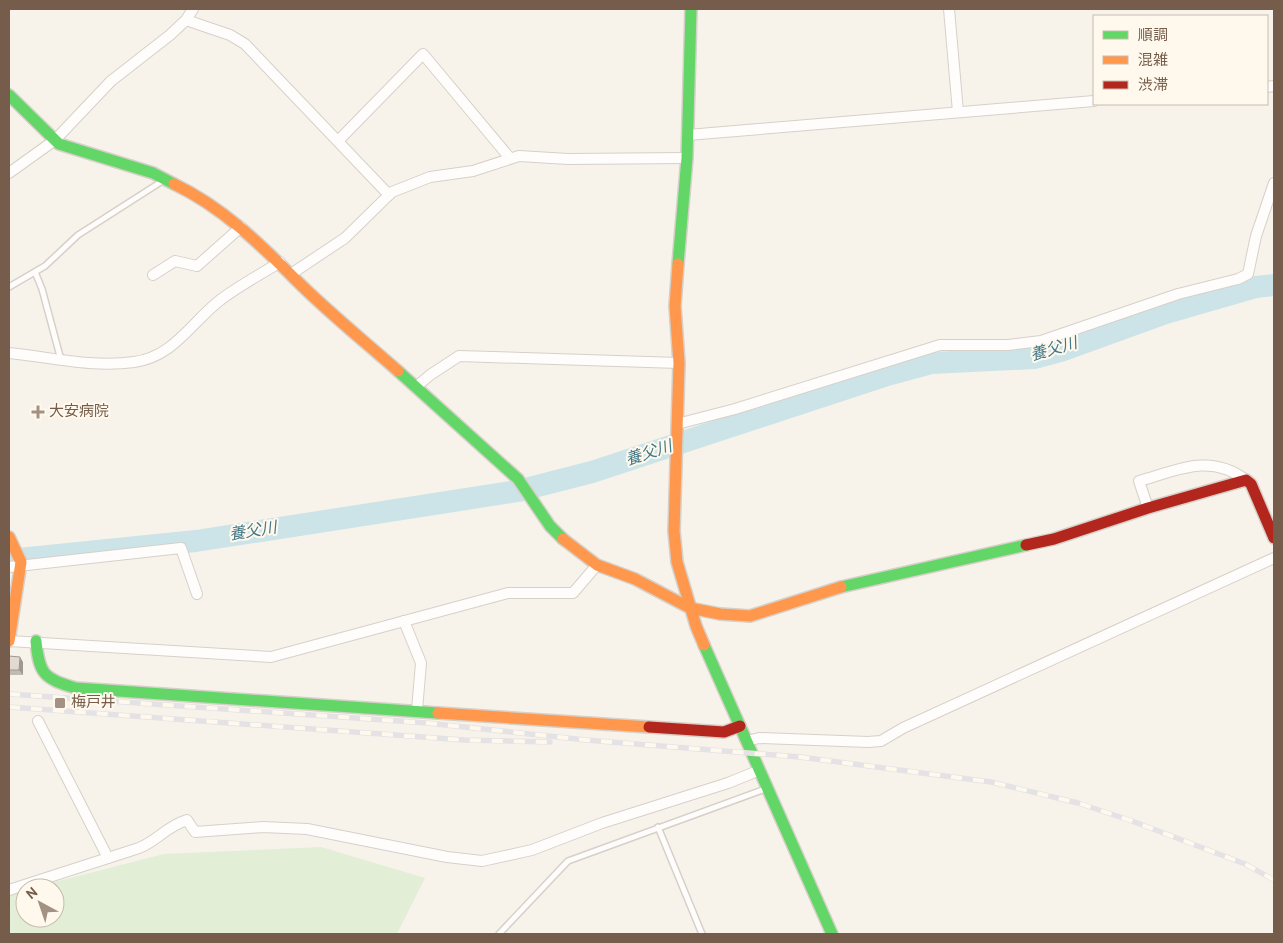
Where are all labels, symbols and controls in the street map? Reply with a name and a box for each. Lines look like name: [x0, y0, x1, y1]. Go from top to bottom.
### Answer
legend: [1093, 15, 1268, 105]
text: 順調: [1138, 27, 1168, 46]
text: 混雑: [1138, 52, 1168, 71]
text: 渋滞: [1138, 77, 1168, 96]
water label: 養父川: [1028, 333, 1082, 366]
place label: 大安病院: [49, 403, 109, 422]
marker: 大安病院: [31, 405, 45, 419]
water label: 養父川: [623, 436, 677, 471]
water label: 養父川: [228, 518, 280, 546]
place label: 梅戸井: [71, 693, 116, 713]
marker: 梅戸井: [53, 696, 67, 710]
north arrow: [15, 878, 65, 928]
text: N: [23, 884, 42, 904]

